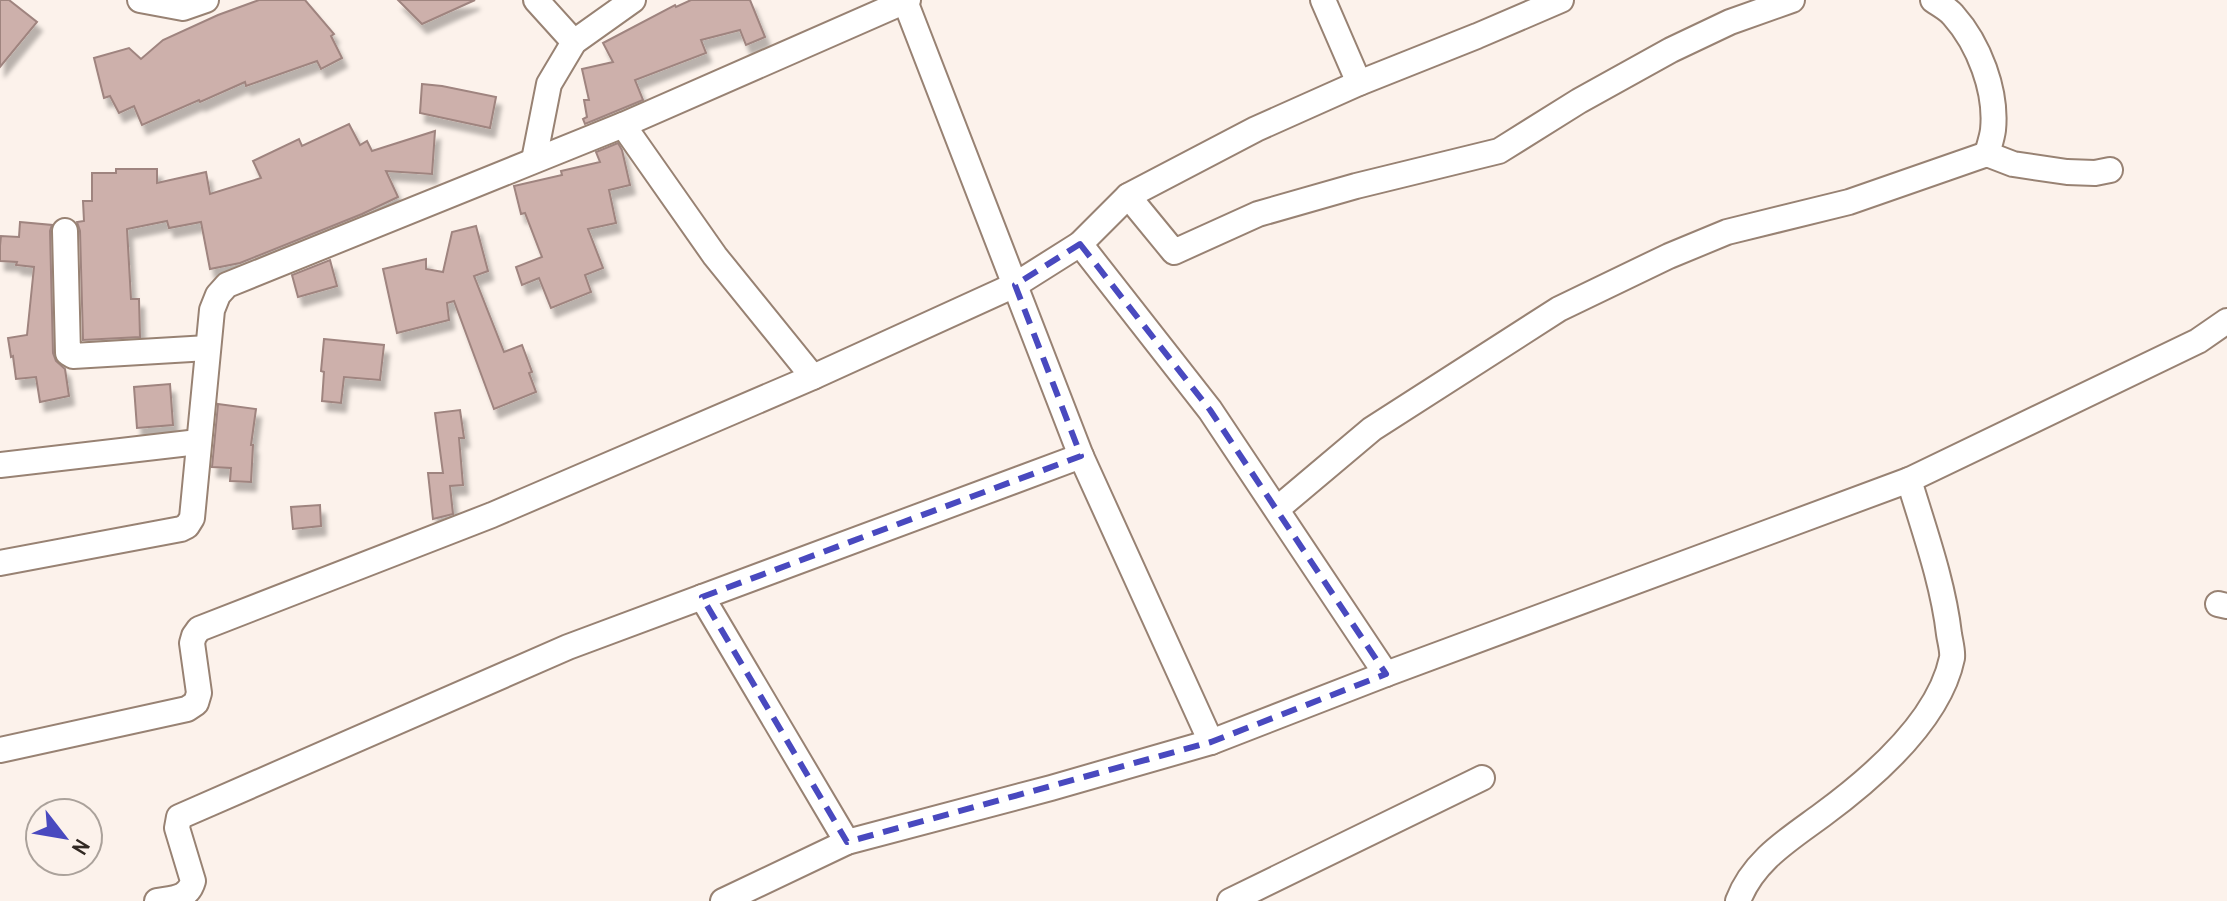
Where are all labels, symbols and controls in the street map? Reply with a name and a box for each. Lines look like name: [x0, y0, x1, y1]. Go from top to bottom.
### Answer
north arrow: [24, 797, 104, 877]
text: N: [65, 834, 97, 861]

